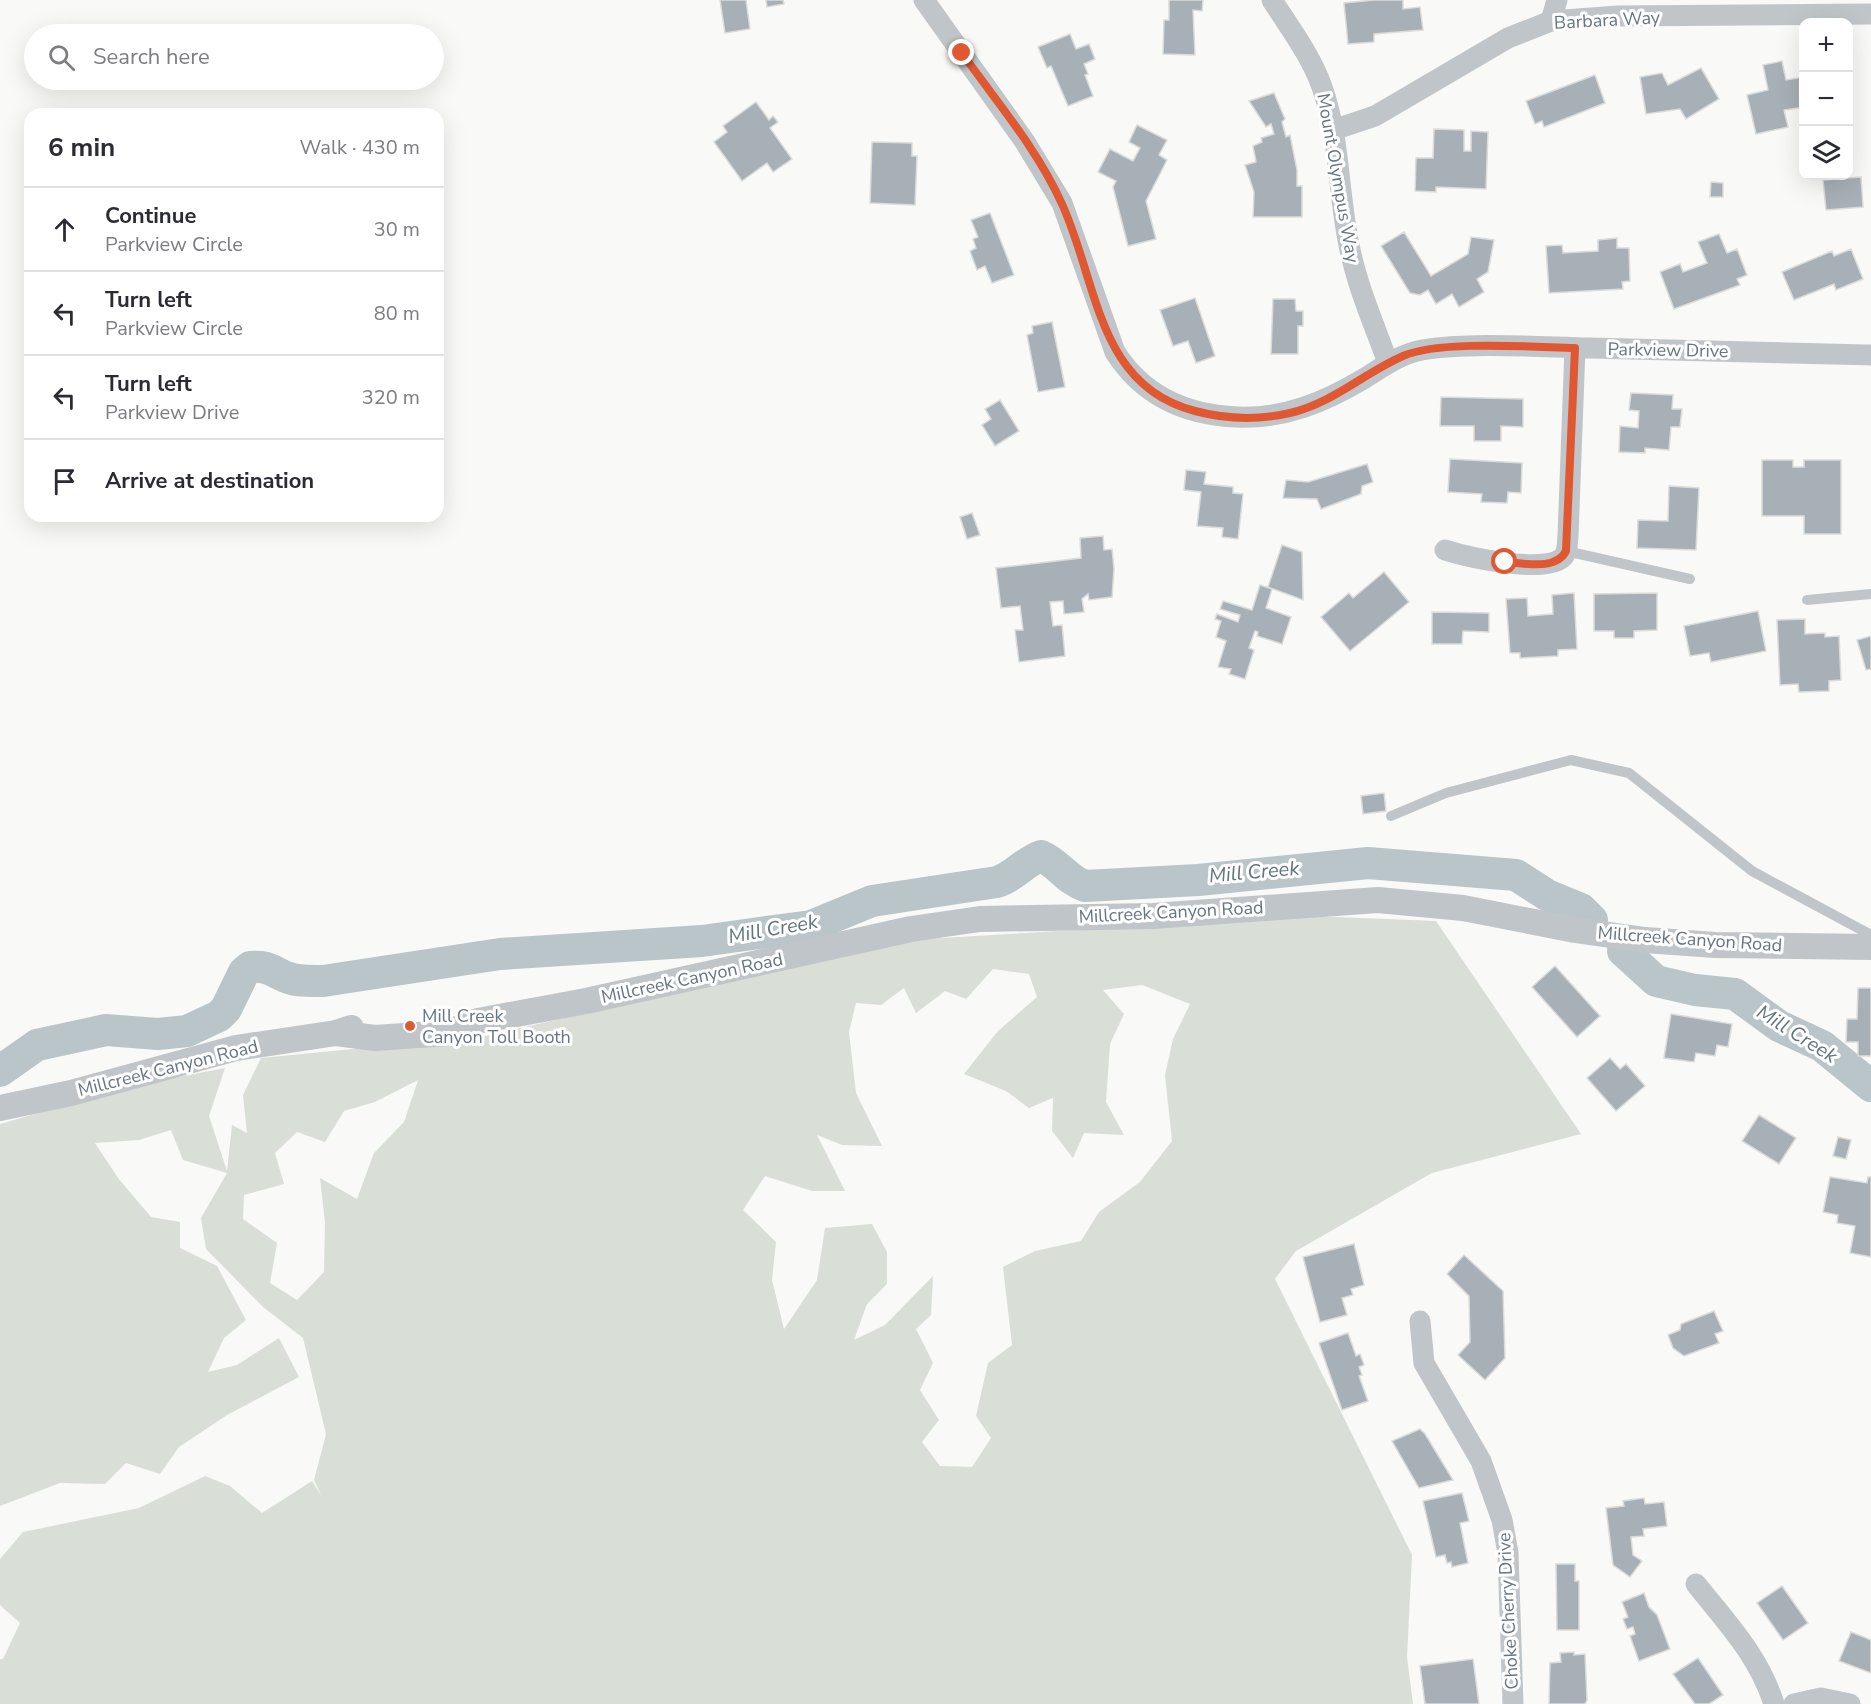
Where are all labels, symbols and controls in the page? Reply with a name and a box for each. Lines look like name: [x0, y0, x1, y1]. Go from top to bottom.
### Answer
street label: Barbara Way: [1553, 5, 1661, 35]
map controls: [1799, 18, 1853, 180]
button: +: [1799, 18, 1853, 72]
search box: [24, 24, 444, 90]
route end: [948, 39, 974, 65]
icon: search: [45, 41, 78, 74]
text: Search here: [93, 42, 210, 72]
button: −: [1799, 72, 1853, 126]
street label: Mount Olympus Way: [1311, 91, 1365, 265]
button: layers: [1799, 126, 1853, 180]
text: 6 min: [48, 130, 115, 165]
text: Walk · 430 m: [300, 134, 420, 161]
text: Continue: [105, 201, 196, 231]
icon: ahead: [48, 213, 81, 246]
text: 30 m: [374, 216, 420, 243]
text: Parkview Circle: [105, 231, 243, 258]
text: Turn left: [105, 285, 192, 315]
icon: left: [48, 297, 81, 330]
text: 80 m: [374, 300, 420, 327]
text: Parkview Circle: [105, 315, 243, 342]
street label: Parkview Drive: [1607, 337, 1729, 363]
text: Turn left: [105, 369, 192, 399]
icon: left: [48, 381, 81, 414]
text: 320 m: [362, 384, 420, 411]
text: Parkview Drive: [105, 399, 239, 426]
icon: arrive: [48, 465, 81, 498]
text: Arrive at destination: [105, 466, 314, 496]
route start: [1491, 548, 1517, 574]
water label: Mill Creek: [1208, 855, 1301, 889]
street label: Millcreek Canyon Road: [1078, 895, 1264, 929]
water label: Mill Creek: [726, 908, 821, 950]
street label: Millcreek Canyon Road: [1597, 921, 1783, 957]
street label: Millcreek Canyon Road: [599, 947, 785, 1009]
water label: Mill Creek: [1751, 999, 1843, 1070]
place label: Mill Creek Canyon Toll Booth: [422, 1004, 571, 1049]
marker: Mill Creek Canyon Toll Booth: [403, 1019, 417, 1033]
street label: Millcreek Canyon Road: [75, 1034, 261, 1102]
street label: Choke Cherry Drive: [1492, 1532, 1524, 1690]

